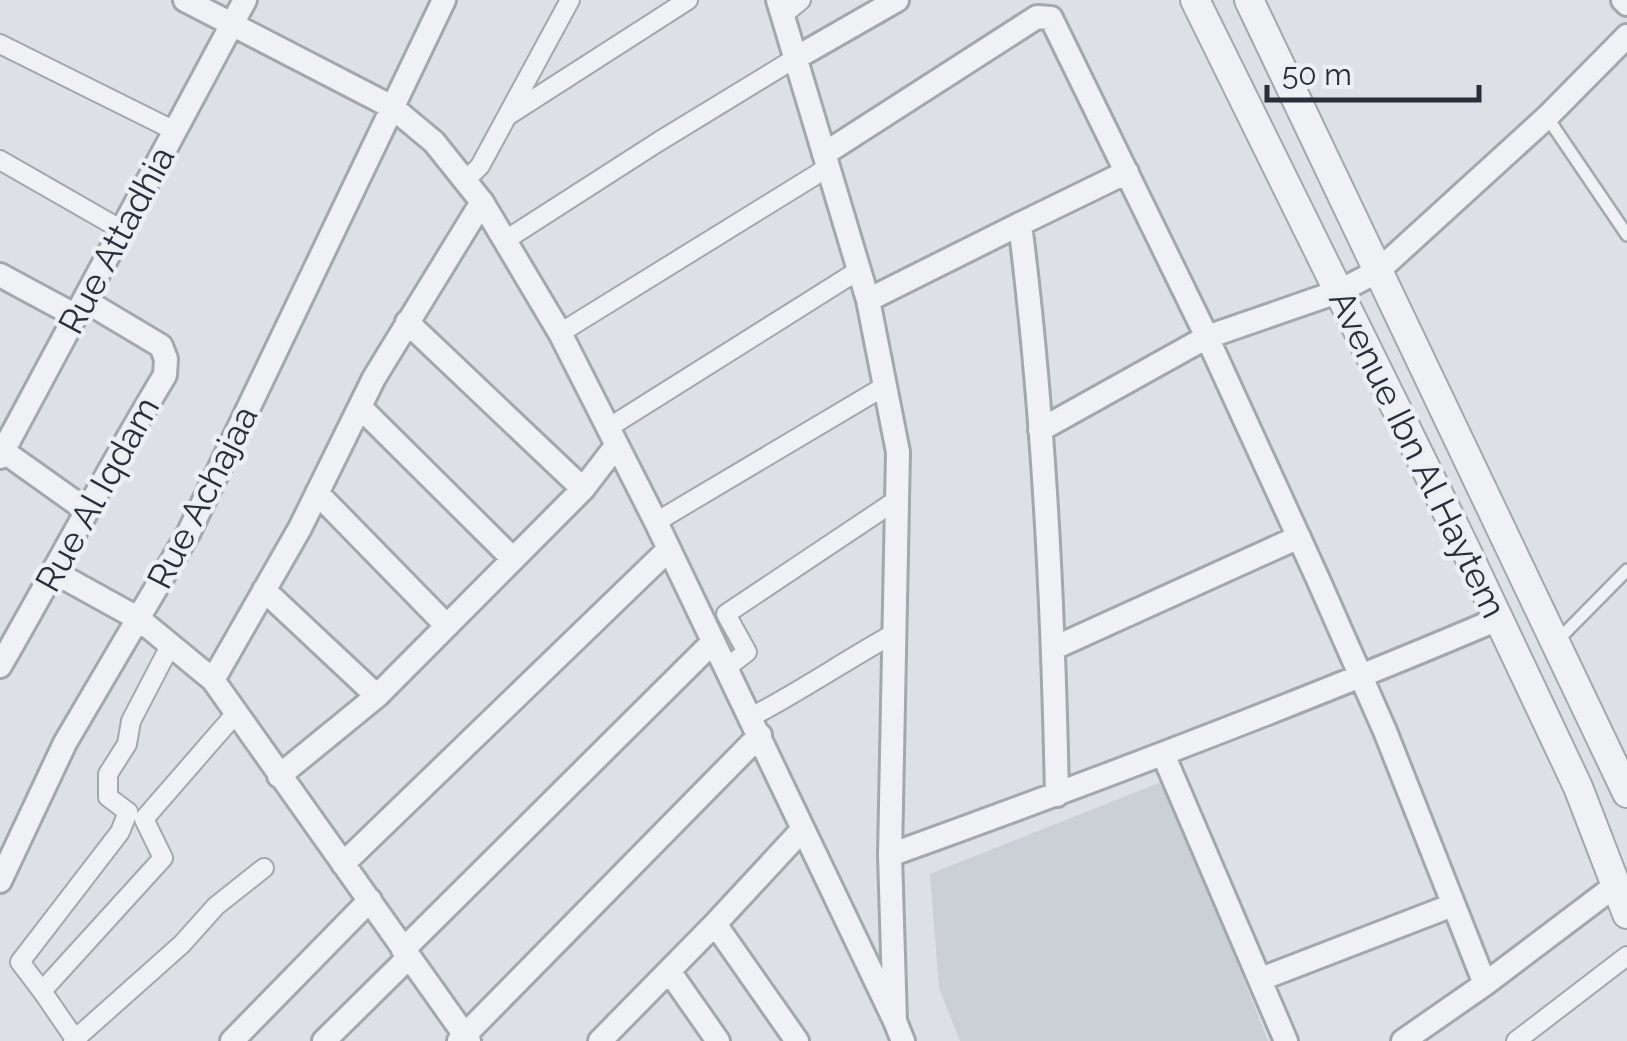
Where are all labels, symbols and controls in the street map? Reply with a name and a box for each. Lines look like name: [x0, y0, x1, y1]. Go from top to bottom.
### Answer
scale bar: [1267, 40, 1480, 102]
text: 50 m: [1282, 57, 1352, 92]
street label: Rue Attadhia: [50, 139, 182, 341]
street label: Avenue Ibn Al Haytem: [1321, 284, 1515, 624]
street label: Rue Al Iqdam: [27, 390, 167, 598]
street label: Rue Achajaa: [138, 399, 266, 595]

